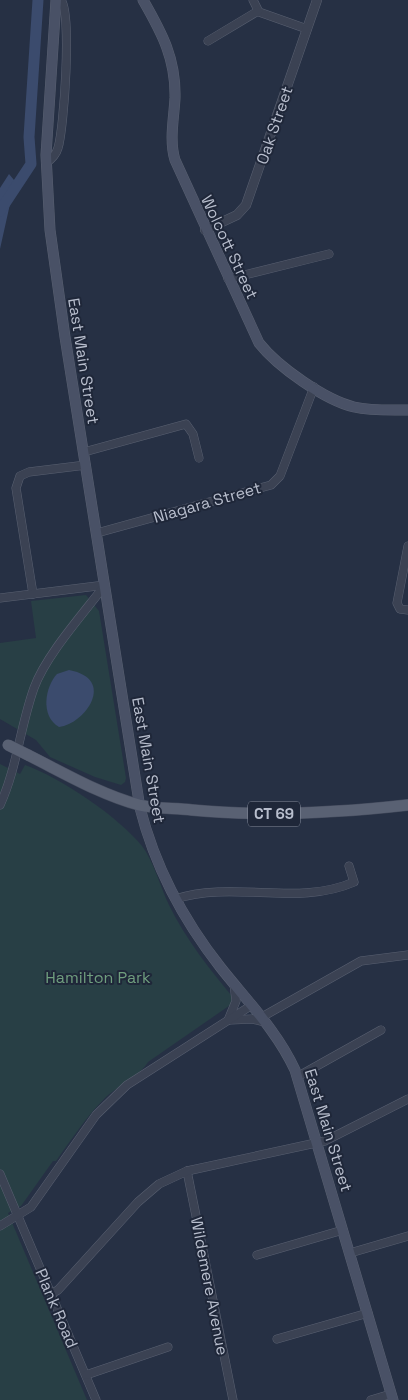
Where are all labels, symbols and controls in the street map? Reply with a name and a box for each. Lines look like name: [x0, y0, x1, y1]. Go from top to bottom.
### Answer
street label: Oak Street: [251, 83, 298, 167]
street label: Wolcott Street: [196, 192, 263, 303]
street label: East Main Street: [63, 296, 104, 426]
street label: Niagara Street: [151, 477, 263, 528]
street label: East Main Street: [127, 695, 170, 825]
road number: CT 69: [248, 802, 300, 826]
park label: Hamilton Park: [45, 967, 151, 988]
street label: East Main Street: [300, 1066, 357, 1194]
street label: Wildemere Avenue: [186, 1215, 233, 1357]
street label: Plank Road: [30, 1265, 83, 1351]

